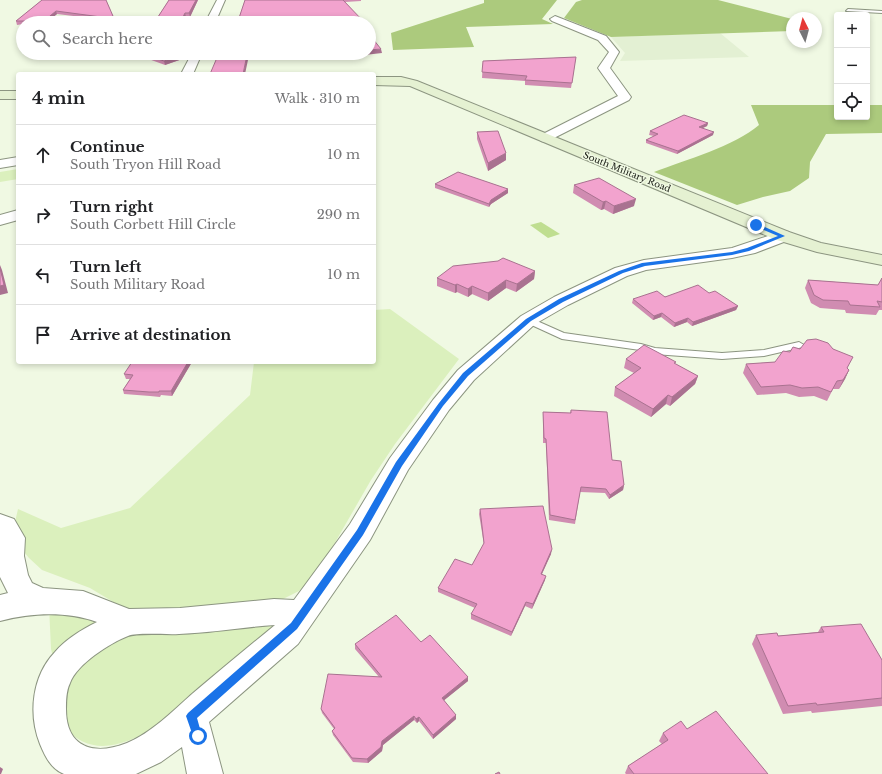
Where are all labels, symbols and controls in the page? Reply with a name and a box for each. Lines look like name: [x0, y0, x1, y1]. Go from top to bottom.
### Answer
north arrow: [786, 12, 822, 48]
map controls: [834, 12, 870, 120]
button: +: [834, 12, 870, 48]
search box: [16, 16, 376, 60]
icon: search: [30, 27, 52, 49]
text: Search here: [62, 29, 153, 48]
button: −: [834, 48, 870, 84]
button: locate: [834, 84, 870, 120]
text: 4 min: [32, 88, 85, 109]
text: Walk · 310 m: [275, 90, 360, 107]
text: Continue: [70, 137, 145, 156]
icon: ahead: [32, 144, 54, 166]
text: 10 m: [327, 146, 360, 163]
street label: South Military Road: [582, 149, 673, 194]
text: South Tryon Hill Road: [70, 156, 221, 173]
text: Turn right: [70, 197, 153, 216]
icon: right: [32, 204, 54, 226]
text: 290 m: [317, 206, 360, 223]
text: South Corbett Hill Circle: [70, 216, 236, 233]
route end: [747, 216, 765, 234]
text: Turn left: [70, 257, 141, 276]
icon: left: [32, 264, 54, 286]
text: 10 m: [327, 266, 360, 283]
text: South Military Road: [70, 276, 205, 293]
icon: arrive: [32, 324, 54, 346]
text: Arrive at destination: [70, 325, 231, 344]
route start: [189, 727, 207, 745]

